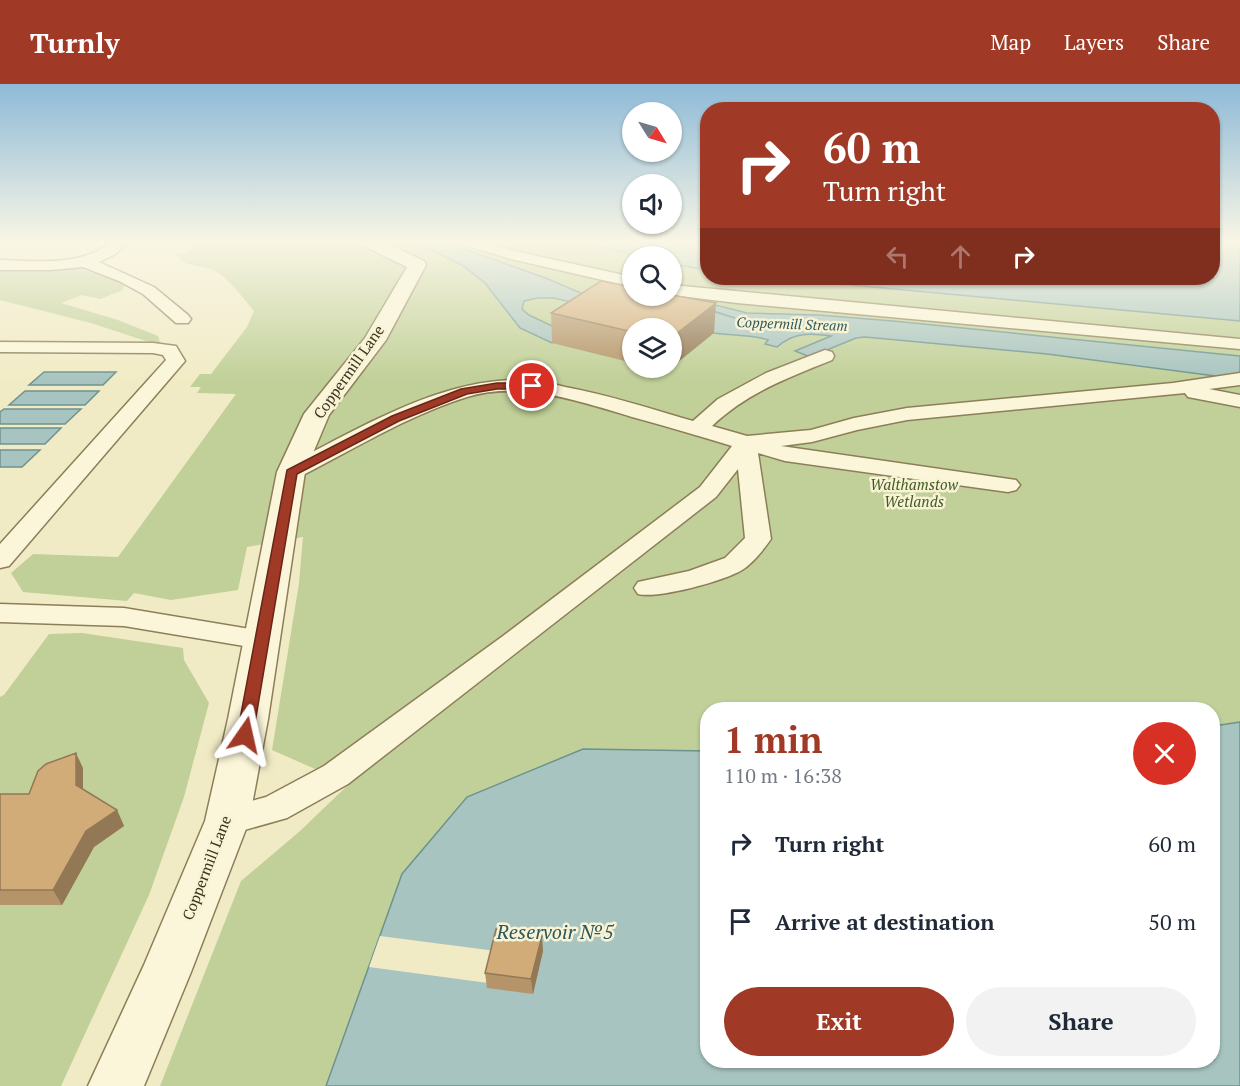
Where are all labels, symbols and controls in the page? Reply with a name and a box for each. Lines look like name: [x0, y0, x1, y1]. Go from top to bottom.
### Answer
text: Turnly: [30, 24, 119, 61]
text: Map: [990, 28, 1031, 56]
text: Layers: [1064, 28, 1124, 56]
text: Share: [1157, 28, 1210, 56]
north arrow: [622, 102, 682, 162]
map controls: [622, 102, 682, 378]
text: 60 m: [823, 119, 921, 175]
icon: right: [724, 126, 802, 204]
text: Turn right: [823, 173, 946, 209]
button: sound: [622, 174, 682, 234]
icon: left: [881, 240, 914, 273]
icon: ahead: [944, 240, 977, 273]
icon: right: [1007, 240, 1040, 273]
button: search: [622, 246, 682, 306]
water label: Coppermill Stream: [736, 312, 848, 335]
button: layers: [622, 318, 682, 378]
street label: Coppermill Lane: [308, 321, 388, 422]
pin: [506, 360, 557, 411]
icon: arrive: [515, 369, 548, 402]
park label: Walthamstow Wetlands: [870, 474, 959, 511]
position arrow: [213, 703, 277, 767]
text: 1 min: [724, 716, 822, 763]
button: close: [1133, 722, 1196, 785]
text: 110 m · 16:38: [724, 762, 842, 789]
street label: Coppermill Lane: [177, 813, 235, 923]
icon: right: [724, 827, 757, 860]
text: Turn right: [775, 829, 884, 858]
text: 60 m: [1148, 829, 1196, 858]
icon: arrive: [724, 905, 757, 938]
text: Arrive at destination: [775, 907, 994, 936]
text: 50 m: [1148, 907, 1196, 936]
water label: Reservoir №5: [495, 918, 615, 945]
button: Exit: [724, 987, 954, 1056]
button: Share: [966, 987, 1196, 1056]

